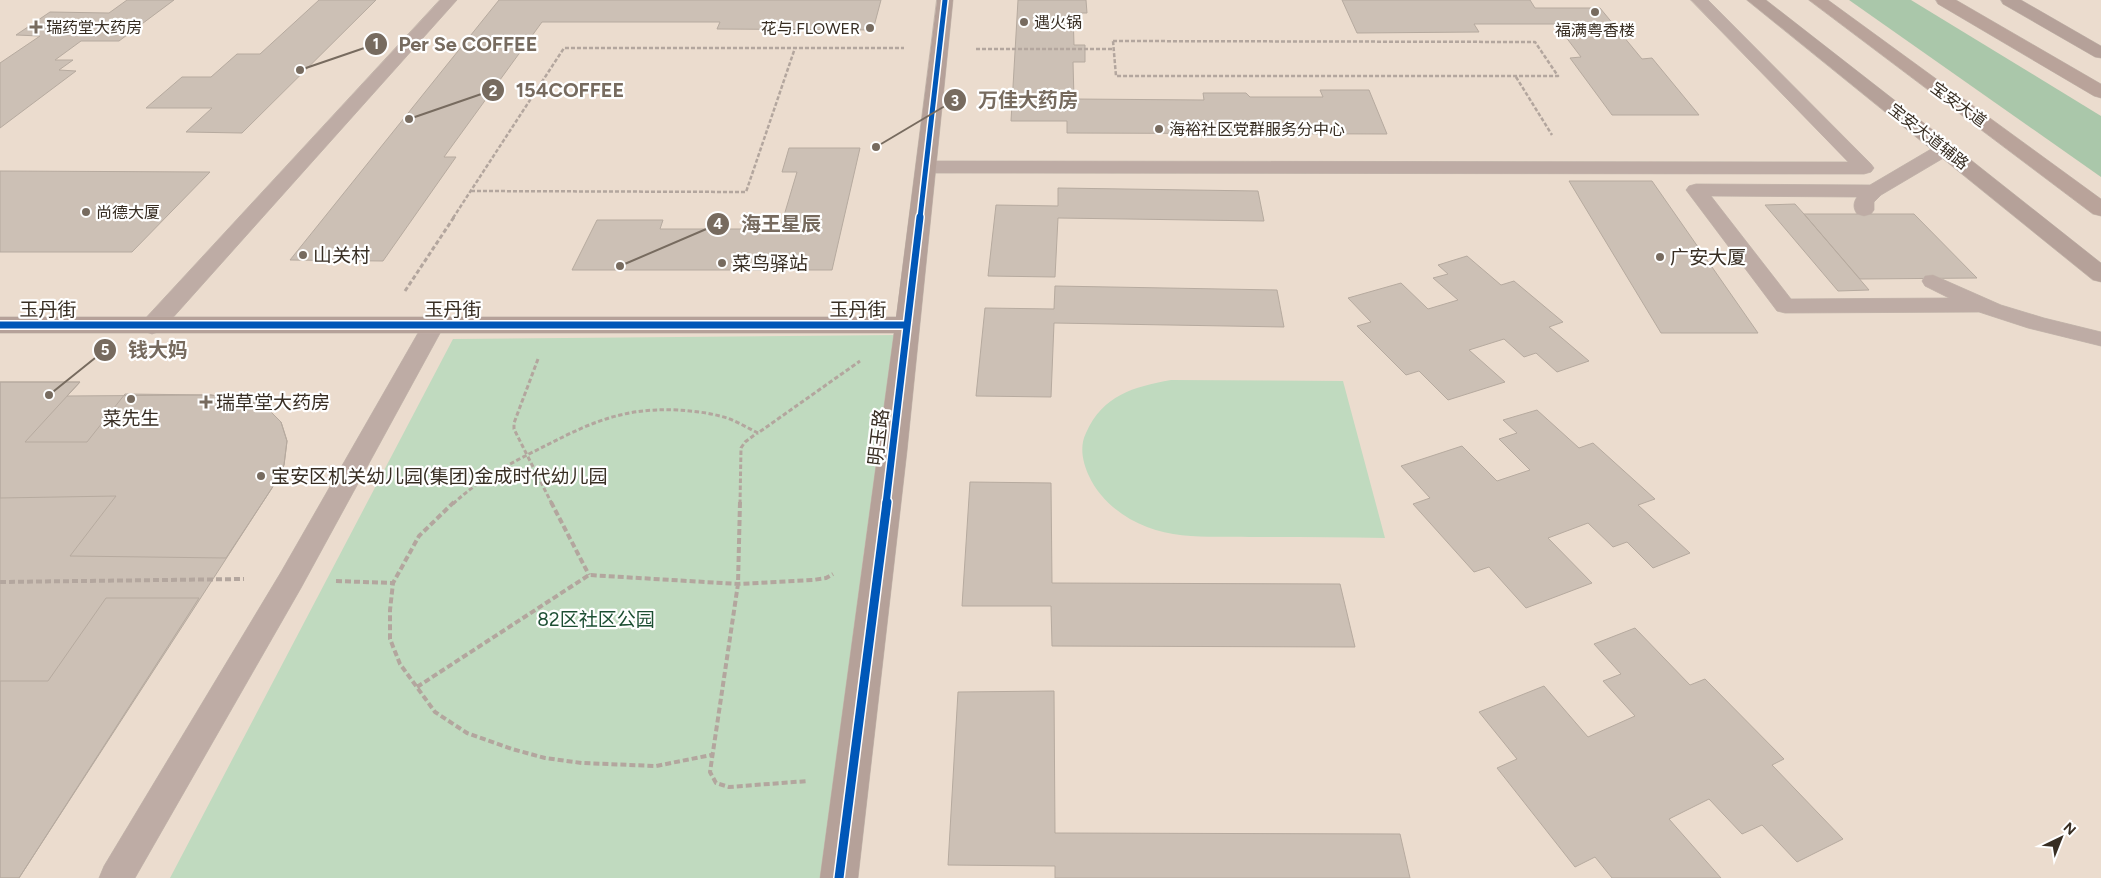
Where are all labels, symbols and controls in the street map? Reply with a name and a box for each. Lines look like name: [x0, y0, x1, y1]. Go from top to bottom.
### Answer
marker: 福满粤香楼: [1589, 6, 1601, 18]
place label: 遇火锅: [1034, 13, 1082, 32]
marker: 遇火锅: [1018, 16, 1030, 28]
place label: 瑞药堂大药房: [46, 18, 142, 37]
place label: 花与.FLOWER: [761, 19, 860, 38]
marker: 瑞药堂大药房: [30, 21, 42, 33]
place label: 福满粤香楼: [1555, 21, 1635, 40]
marker: 花与.FLOWER: [864, 22, 876, 34]
callout: Per Se COFFEE: [364, 27, 548, 62]
text: Per Se COFFEE: [398, 32, 538, 56]
text: 1: [373, 35, 379, 53]
callout: 154COFFEE: [481, 73, 634, 108]
text: 154COFFEE: [516, 78, 624, 102]
street label: 宝安大道: [1927, 78, 1990, 131]
text: 2: [489, 82, 498, 100]
callout: 万佳大药房: [943, 83, 1088, 118]
text: 万佳大药房: [978, 88, 1078, 112]
text: 3: [951, 92, 959, 110]
street label: 宝安大道辅路: [1885, 99, 1972, 173]
place label: 海裕社区党群服务分中心: [1169, 120, 1345, 139]
marker: 海裕社区党群服务分中心: [1153, 123, 1165, 135]
place label: 尚德大厦: [96, 203, 160, 222]
marker: 尚德大厦: [80, 206, 92, 218]
callout: 海王星辰: [706, 206, 831, 241]
text: 海王星辰: [741, 212, 821, 236]
text: 4: [713, 215, 723, 233]
place label: 山关村: [313, 244, 370, 267]
place label: 广安大厦: [1670, 246, 1746, 269]
marker: 山关村: [297, 249, 309, 261]
marker: 广安大厦: [1654, 251, 1666, 263]
place label: 菜鸟驿站: [732, 252, 808, 275]
marker: 菜鸟驿站: [716, 257, 728, 269]
street label: 玉丹街: [19, 298, 77, 321]
street label: 玉丹街: [424, 298, 482, 321]
street label: 玉丹街: [829, 298, 887, 321]
callout: 钱大妈: [93, 333, 198, 368]
text: 钱大妈: [128, 338, 188, 362]
text: 5: [101, 341, 110, 359]
place label: 瑞草堂大药房: [216, 391, 330, 414]
marker: 菜先生: [125, 393, 137, 405]
marker: 瑞草堂大药房: [200, 396, 212, 408]
place label: 菜先生: [102, 407, 160, 430]
street label: 明玉路: [864, 407, 893, 467]
place label: 宝安区机关幼儿园(集团)金成时代幼儿园: [271, 465, 607, 488]
marker: 宝安区机关幼儿园(集团)金成时代幼儿园: [255, 470, 267, 482]
park label: 82区社区公园: [537, 608, 655, 631]
north arrow: [2036, 813, 2086, 863]
text: N: [2060, 819, 2079, 839]

